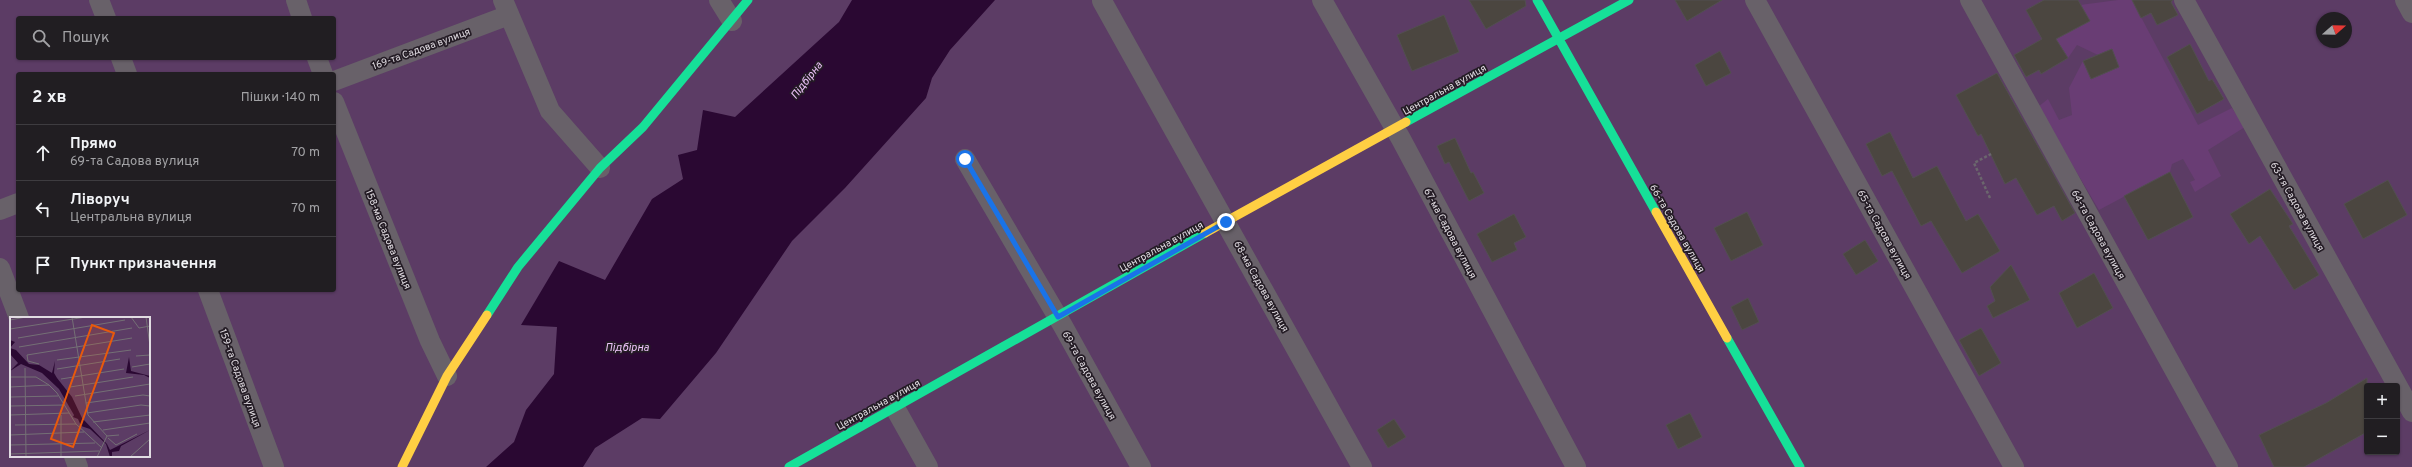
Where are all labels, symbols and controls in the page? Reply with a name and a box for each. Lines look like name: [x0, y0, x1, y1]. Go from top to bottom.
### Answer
north arrow: [2316, 12, 2352, 48]
search box: [16, 16, 336, 60]
street label: 169-та Садова вулиця: [371, 26, 472, 73]
icon: search: [30, 27, 52, 49]
text: Пошук: [62, 29, 110, 48]
water label: Підбірна: [788, 59, 826, 102]
street label: Центральна вулиця: [1401, 62, 1489, 119]
text: 2 хв: [32, 87, 67, 109]
text: Пішки · 140 m: [241, 90, 320, 106]
text: Прямо: [70, 135, 117, 154]
icon: ahead: [32, 142, 54, 164]
text: 70 m: [291, 145, 320, 161]
route start: [956, 150, 974, 168]
text: 69-та Садова вулиця: [70, 154, 199, 170]
street label: 63-тя Садова вулиця: [2267, 160, 2327, 254]
street label: 66-та Садова вулиця: [1646, 182, 1707, 275]
street label: 67-ма Садова вулиця: [1420, 186, 1479, 281]
street label: 158-ма Садова вулиця: [362, 188, 414, 291]
street label: 65-та Садова вулиця: [1854, 188, 1914, 282]
street label: 64-та Садова вулиця: [2068, 188, 2128, 282]
text: Ліворуч: [70, 191, 130, 210]
icon: left: [32, 198, 54, 220]
text: 70 m: [291, 201, 320, 217]
text: Центральна вулиця: [70, 210, 192, 226]
route end: [1217, 213, 1235, 231]
street label: Центральна вулиця: [1118, 219, 1206, 276]
street label: 68-ма Садова вулиця: [1230, 239, 1291, 335]
icon: arrive: [32, 254, 54, 276]
text: Пункт призначення: [70, 255, 217, 274]
inset map: [10, 317, 150, 457]
street label: 159-та Садова вулиця: [216, 328, 263, 429]
street label: 69-та Садова вулиця: [1059, 329, 1119, 422]
water label: Підбірна: [605, 341, 649, 355]
street label: Центральна вулиця: [835, 377, 923, 434]
map controls: [2364, 383, 2400, 455]
button: +: [2364, 383, 2400, 419]
button: −: [2364, 419, 2400, 455]

